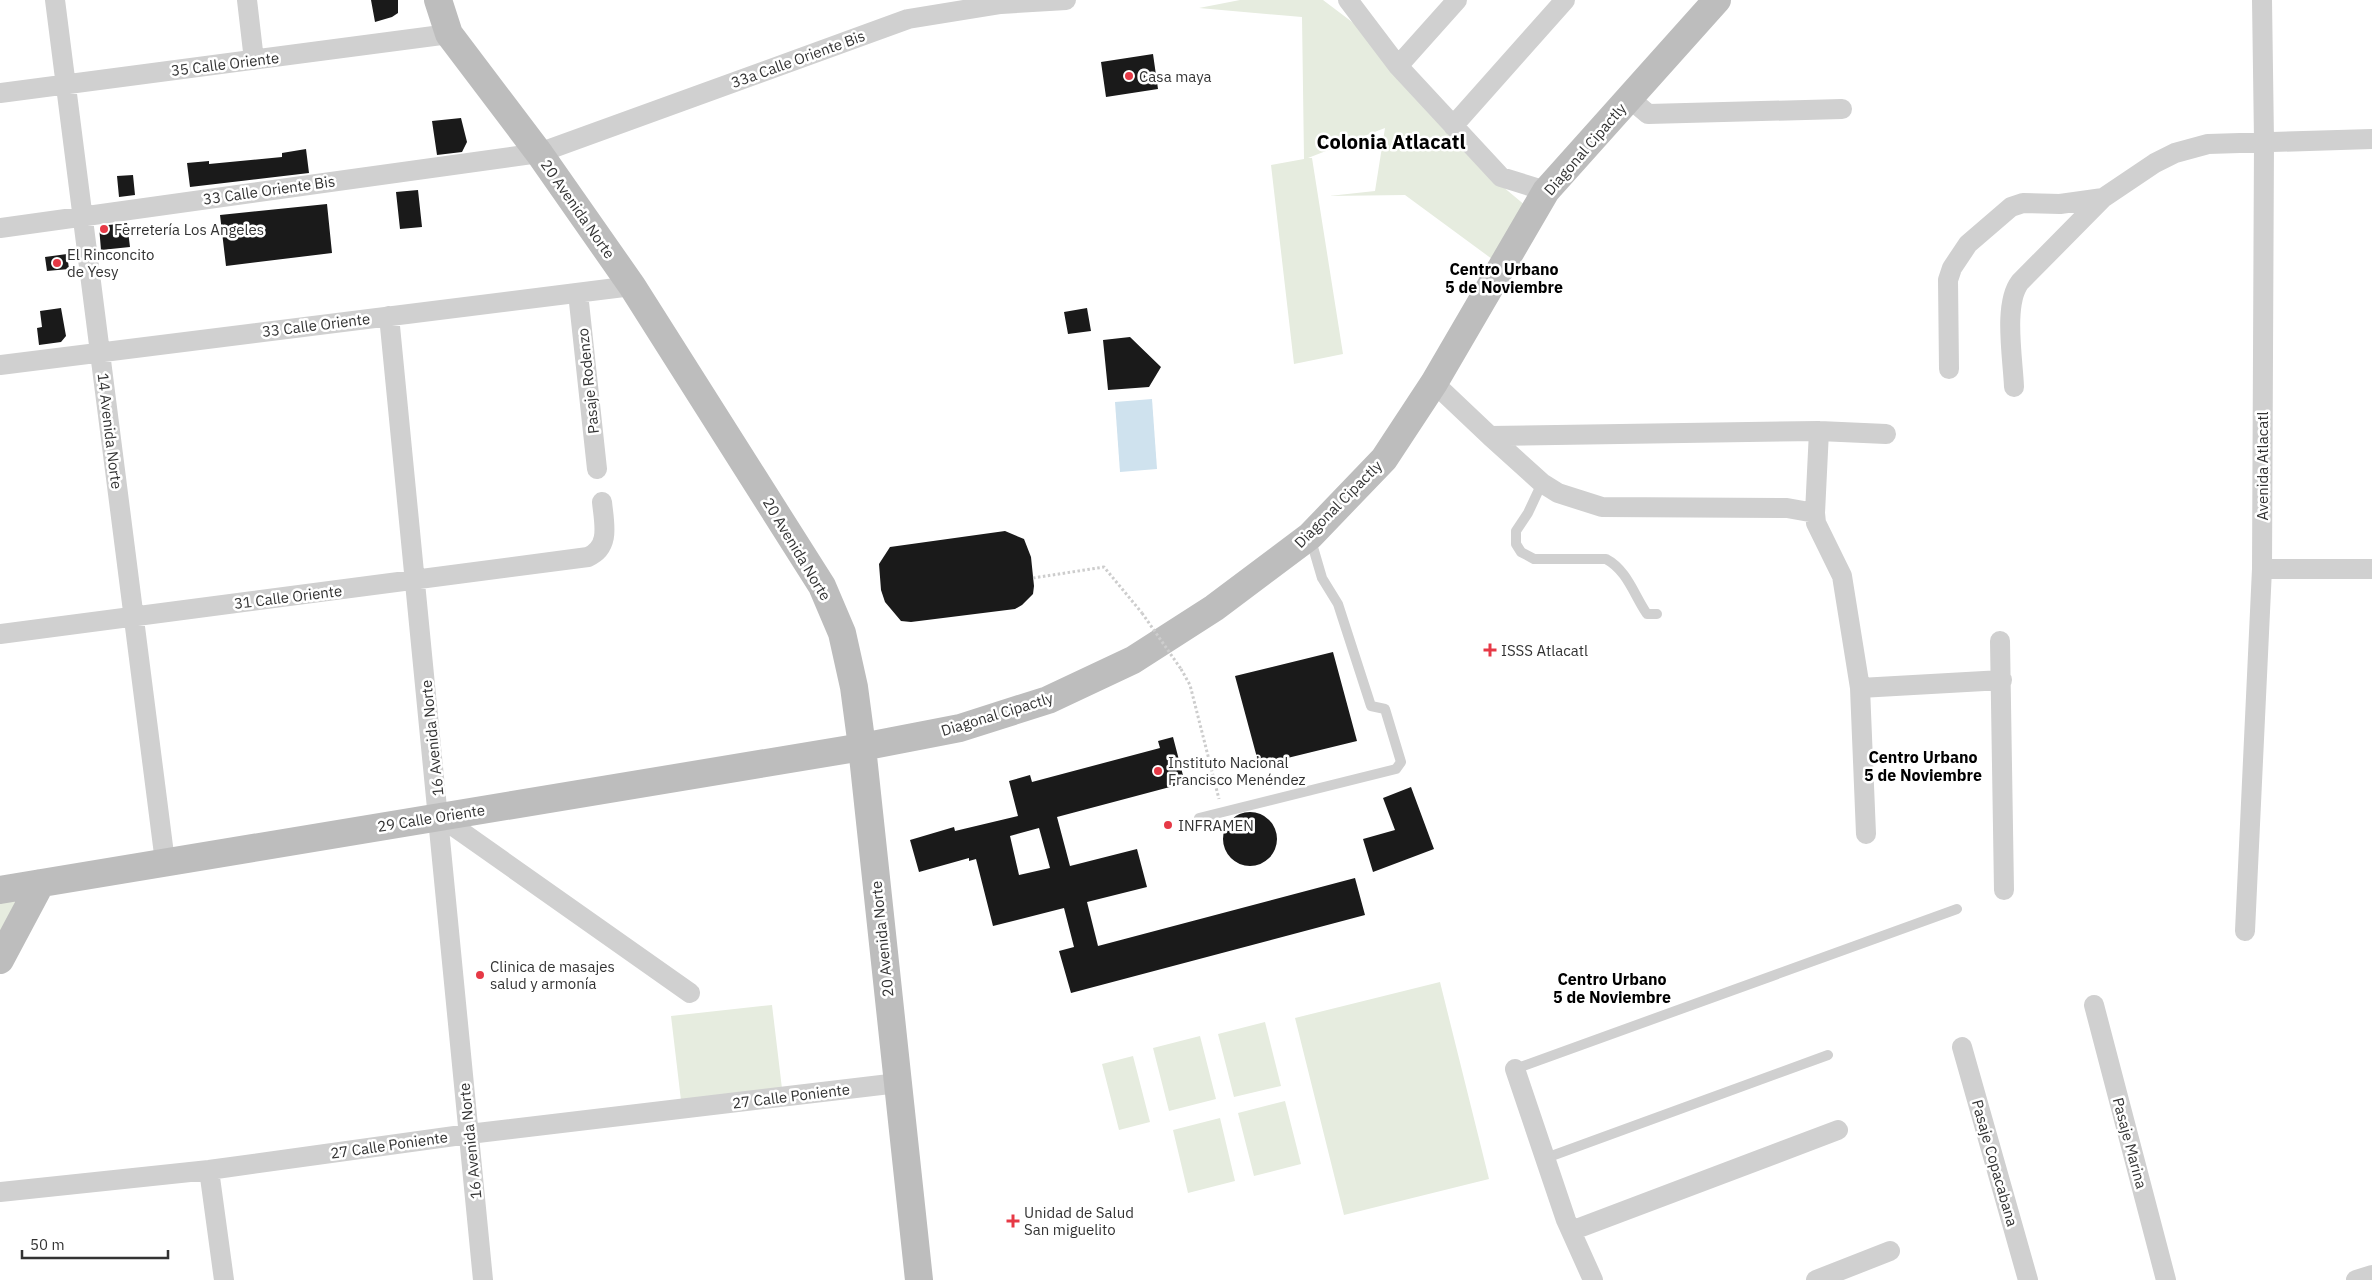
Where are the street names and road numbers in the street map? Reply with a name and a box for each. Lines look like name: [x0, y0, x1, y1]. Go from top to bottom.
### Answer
street label: 33a Calle Oriente Bis: [728, 26, 868, 92]
street label: 35 Calle Oriente: [170, 48, 280, 80]
street label: Diagonal Cipactly: [1540, 99, 1631, 199]
street label: 20 Avenida Norte: [537, 156, 619, 262]
street label: 33 Calle Oriente Bis: [202, 171, 336, 209]
street label: 33 Calle Oriente: [261, 309, 371, 341]
street label: Pasaje Rodenzo: [573, 327, 603, 435]
street label: 14 Avenida Norte: [93, 372, 127, 490]
street label: Avenida Atlacatl: [2253, 411, 2272, 521]
street label: Diagonal Cipactly: [1290, 456, 1386, 552]
street label: 20 Avenida Norte: [759, 494, 835, 604]
street label: 31 Calle Oriente: [233, 581, 343, 613]
street label: 16 Avenida Norte: [416, 679, 448, 797]
street label: Diagonal Cipactly: [939, 688, 1056, 740]
street label: 29 Calle Oriente: [376, 800, 486, 836]
street label: 20 Avenida Norte: [866, 880, 898, 998]
street label: 27 Calle Poniente: [731, 1079, 851, 1113]
street label: 16 Avenida Norte: [454, 1082, 486, 1200]
street label: Pasaje Marina: [2109, 1095, 2151, 1191]
street label: Pasaje Copacabana: [1968, 1097, 2022, 1229]
street label: 27 Calle Poniente: [329, 1127, 449, 1163]

